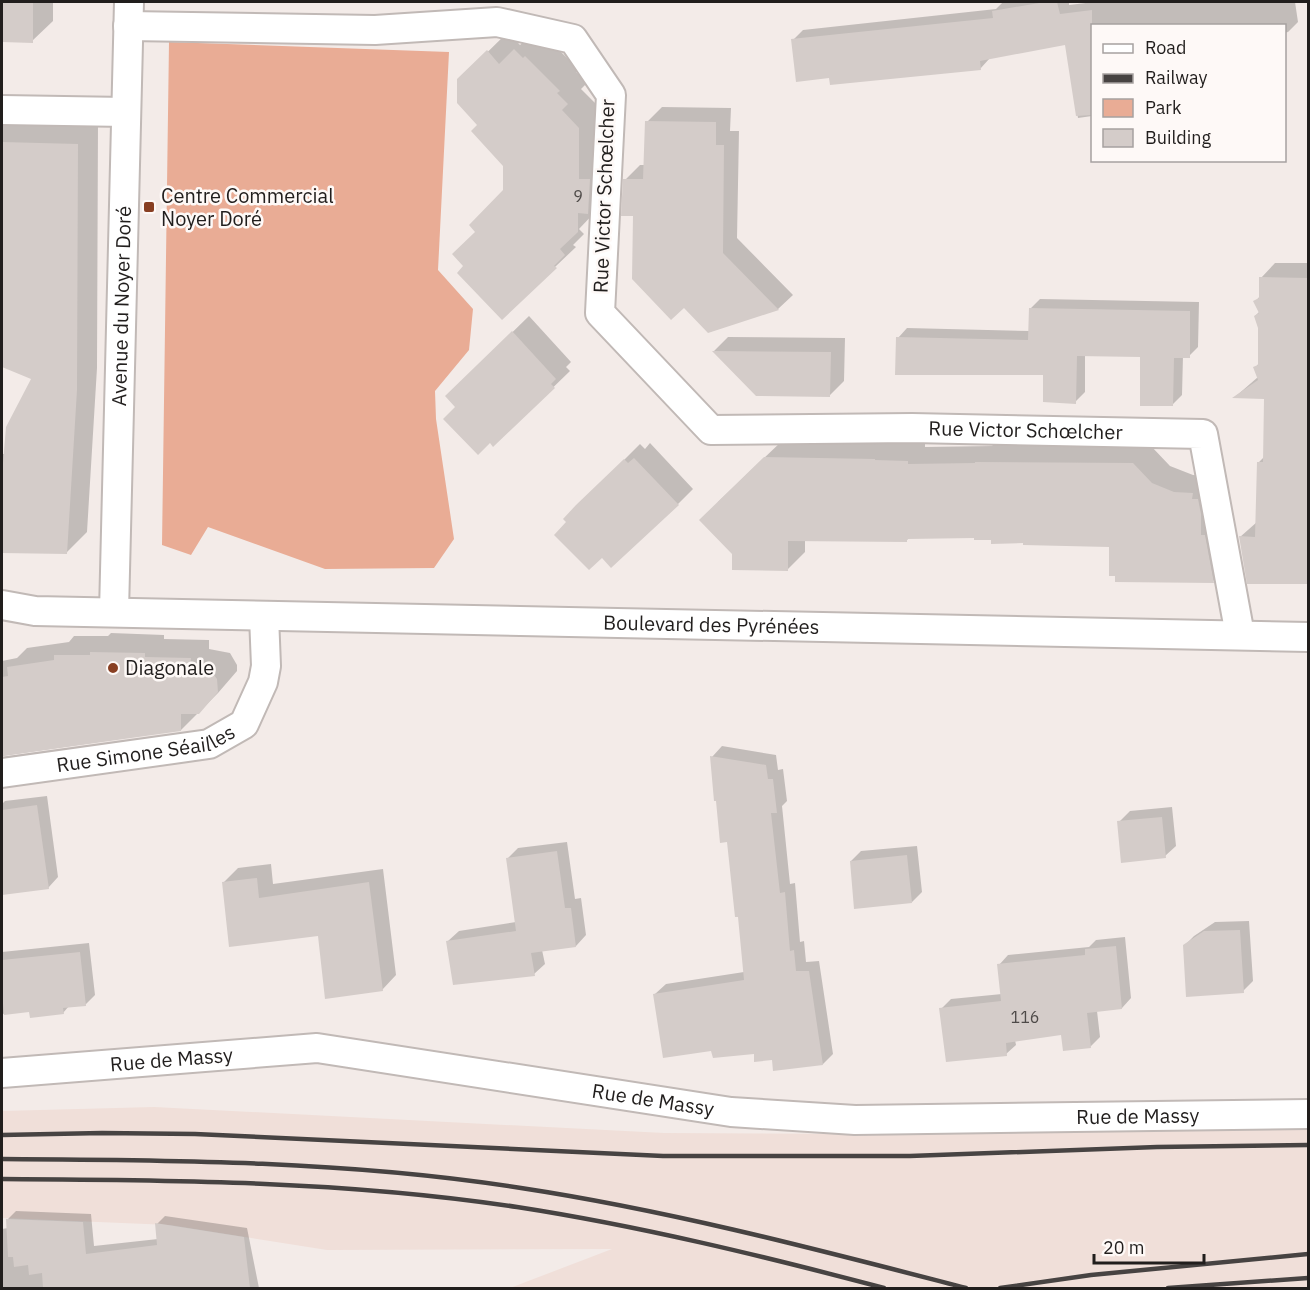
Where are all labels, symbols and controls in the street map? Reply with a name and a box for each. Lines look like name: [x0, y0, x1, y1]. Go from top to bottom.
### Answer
legend: [1091, 24, 1286, 162]
text: Road: [1145, 36, 1186, 59]
text: Railway: [1145, 66, 1207, 89]
text: Park: [1145, 96, 1182, 119]
street label: Rue Victor Schœlcher: [587, 99, 620, 293]
text: Building: [1145, 126, 1212, 149]
place label: Centre Commercial Noyer Doré: [161, 182, 334, 232]
house number: 9: [573, 186, 583, 206]
marker: Centre Commercial Noyer Doré: [142, 200, 156, 214]
street label: Avenue du Noyer Doré: [105, 206, 137, 407]
street label: Rue Victor Schœlcher: [928, 414, 1123, 445]
street label: Boulevard des Pyrénées: [603, 609, 820, 640]
place label: Diagonale: [125, 654, 214, 681]
marker: Diagonale: [106, 661, 120, 675]
street label: Rue Simone Séailles: [54, 718, 240, 778]
house number: 116: [1011, 1007, 1039, 1027]
street label: Rue de Massy: [109, 1041, 234, 1077]
street label: Rue de Massy: [590, 1077, 716, 1122]
street label: Rue de Massy: [1076, 1101, 1200, 1130]
scale bar: [1094, 1227, 1204, 1265]
text: 20 m: [1103, 1236, 1145, 1259]

